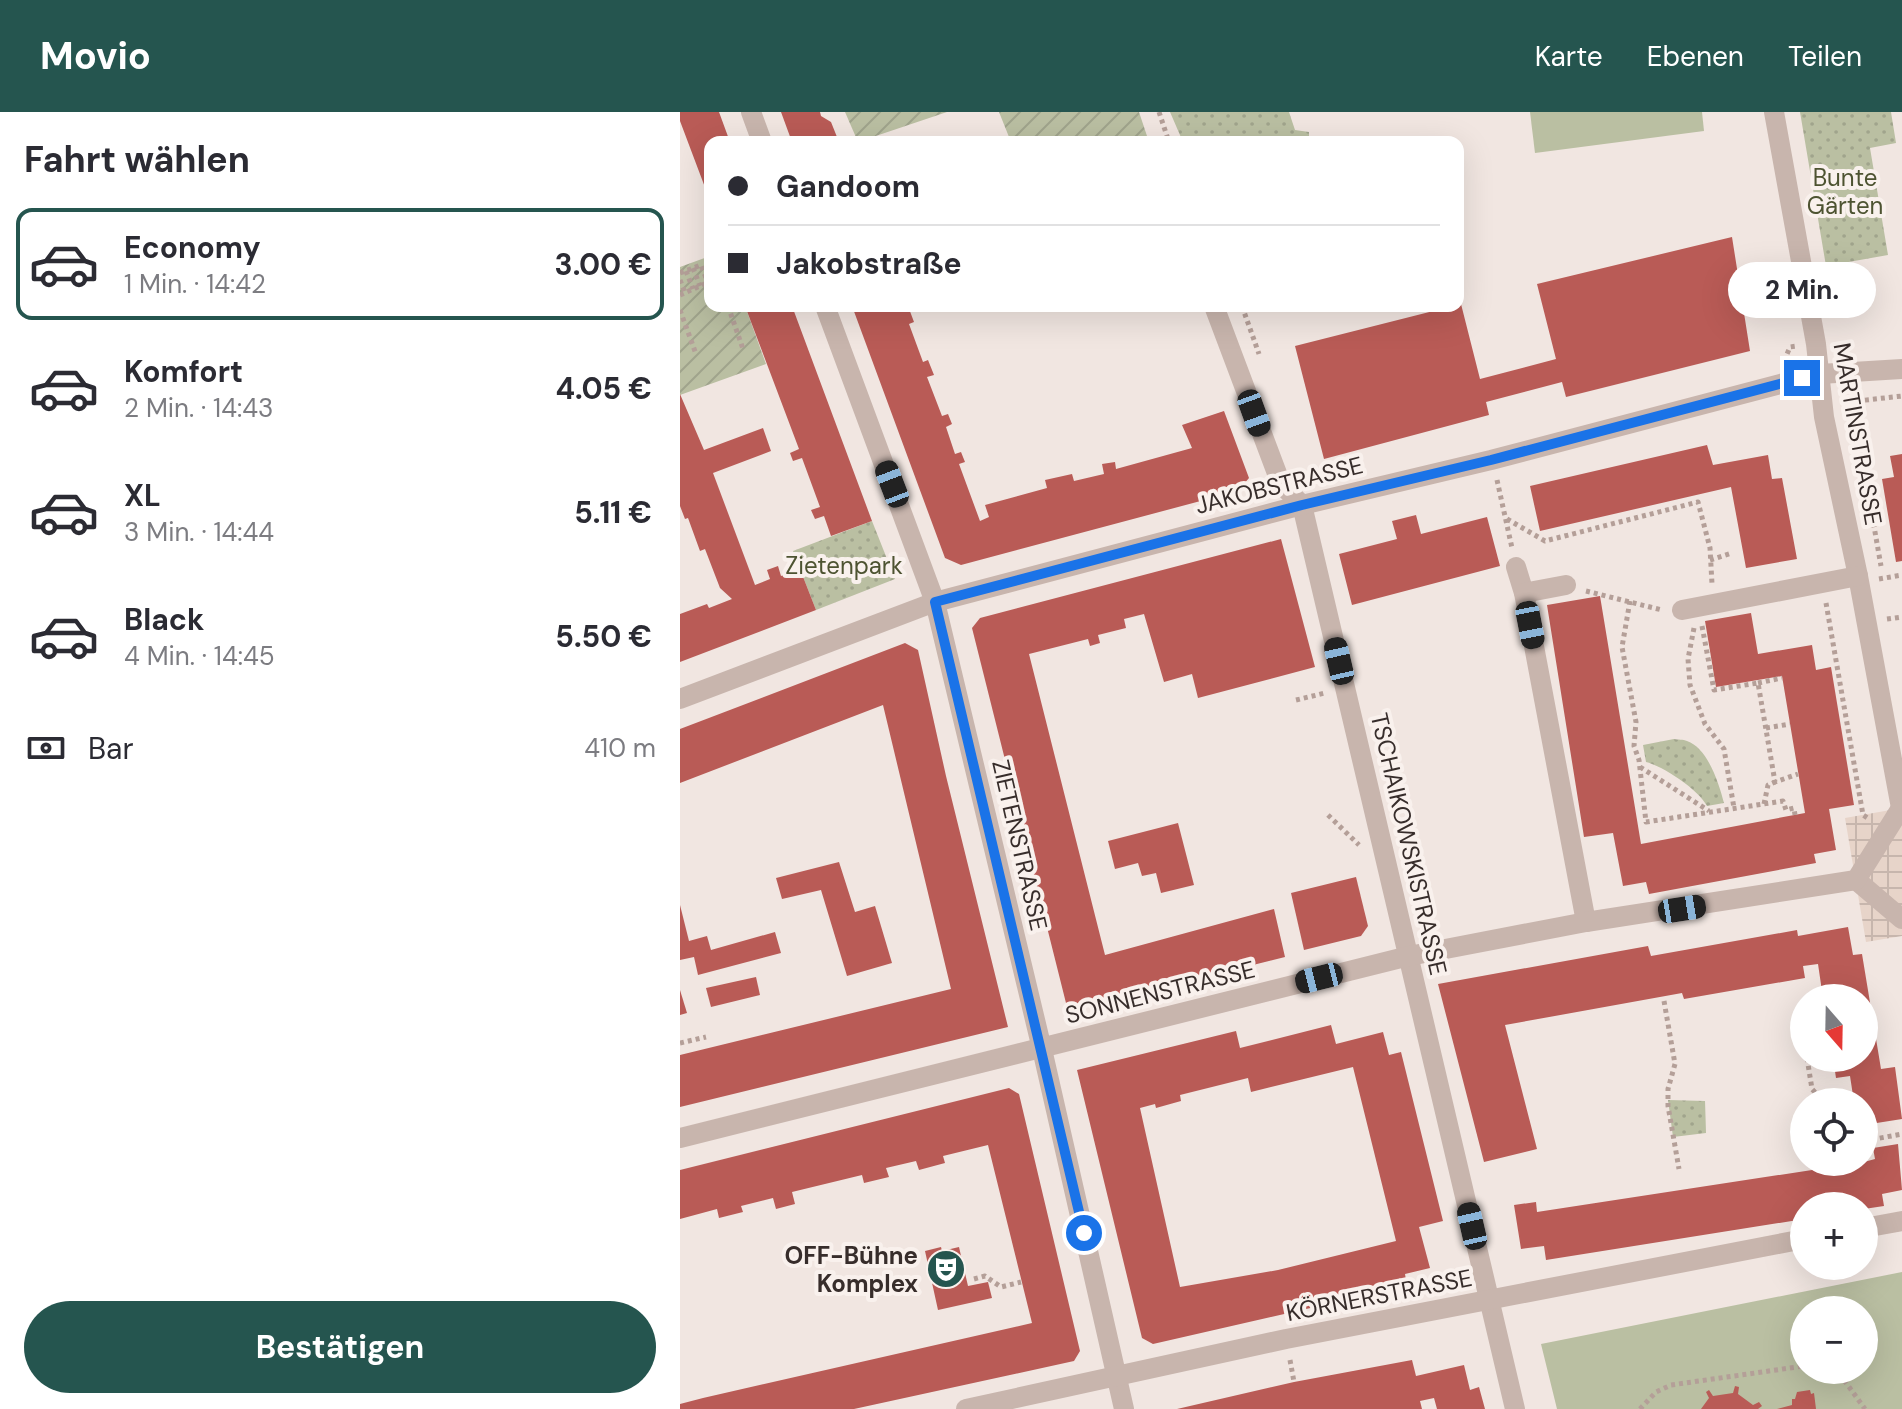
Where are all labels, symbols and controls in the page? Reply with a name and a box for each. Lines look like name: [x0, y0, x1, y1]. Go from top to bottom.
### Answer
text: Movio: [40, 31, 151, 81]
text: Karte: [1535, 38, 1603, 75]
text: Ebenen: [1647, 38, 1744, 75]
text: Teilen: [1788, 38, 1862, 75]
text: Fahrt wählen: [24, 136, 250, 183]
park label: Bunte Gärten: [1807, 162, 1883, 221]
text: Gandoom: [776, 167, 920, 206]
icon: car: [28, 228, 100, 300]
text: Economy: [124, 228, 261, 267]
text: Jakobstraße: [776, 244, 961, 283]
text: 3.00 €: [555, 245, 652, 284]
callout: 2 Min.: [1728, 262, 1876, 318]
text: 1 Min. · 14:42: [124, 267, 266, 301]
text: 2 Min.: [1765, 273, 1839, 307]
street label: MARTINSTRASSE: [1827, 340, 1889, 528]
icon: car: [28, 352, 100, 424]
text: Komfort: [124, 352, 243, 391]
route end: [1784, 360, 1820, 396]
text: 4.05 €: [556, 369, 652, 408]
car: [1235, 386, 1273, 440]
text: 2 Min. · 14:43: [124, 391, 273, 425]
street label: JAKOBSTRASSE: [1192, 449, 1366, 521]
car: [872, 457, 912, 511]
icon: car: [28, 476, 100, 548]
text: XL: [124, 476, 161, 515]
text: 5.11 €: [574, 493, 652, 532]
text: 3 Min. · 14:44: [124, 515, 274, 549]
park label: Zietenpark: [785, 550, 903, 581]
car: [1514, 599, 1546, 651]
icon: car: [28, 600, 100, 672]
text: Black: [124, 600, 204, 639]
text: 5.50 €: [555, 617, 652, 656]
car: [1322, 635, 1356, 687]
text: 4 Min. · 14:45: [124, 639, 275, 673]
street label: TSCHAIKOWSKISTRASSE: [1364, 710, 1454, 978]
icon: cash: [24, 726, 68, 770]
text: Bar: [88, 729, 134, 768]
text: 410 m: [584, 731, 656, 765]
street label: ZIETENSTRASSE: [985, 757, 1055, 933]
car: [1656, 893, 1708, 925]
street label: SONNENSTRASSE: [1062, 953, 1258, 1031]
car: [1293, 961, 1345, 995]
north arrow: [1790, 984, 1878, 1072]
map controls: [1790, 984, 1878, 1384]
button: locate: [1790, 1088, 1878, 1176]
button: +: [1790, 1192, 1878, 1280]
car: [1455, 1200, 1489, 1252]
route start: [1066, 1215, 1102, 1251]
place label: OFF-Bühne Komplex: [784, 1240, 918, 1299]
theatre icon: OFF-Bühne Komplex: [925, 1248, 967, 1290]
street label: KÖRNERSTRASSE: [1283, 1262, 1475, 1328]
button: −: [1790, 1296, 1878, 1384]
button: Bestätigen: [24, 1301, 656, 1393]

